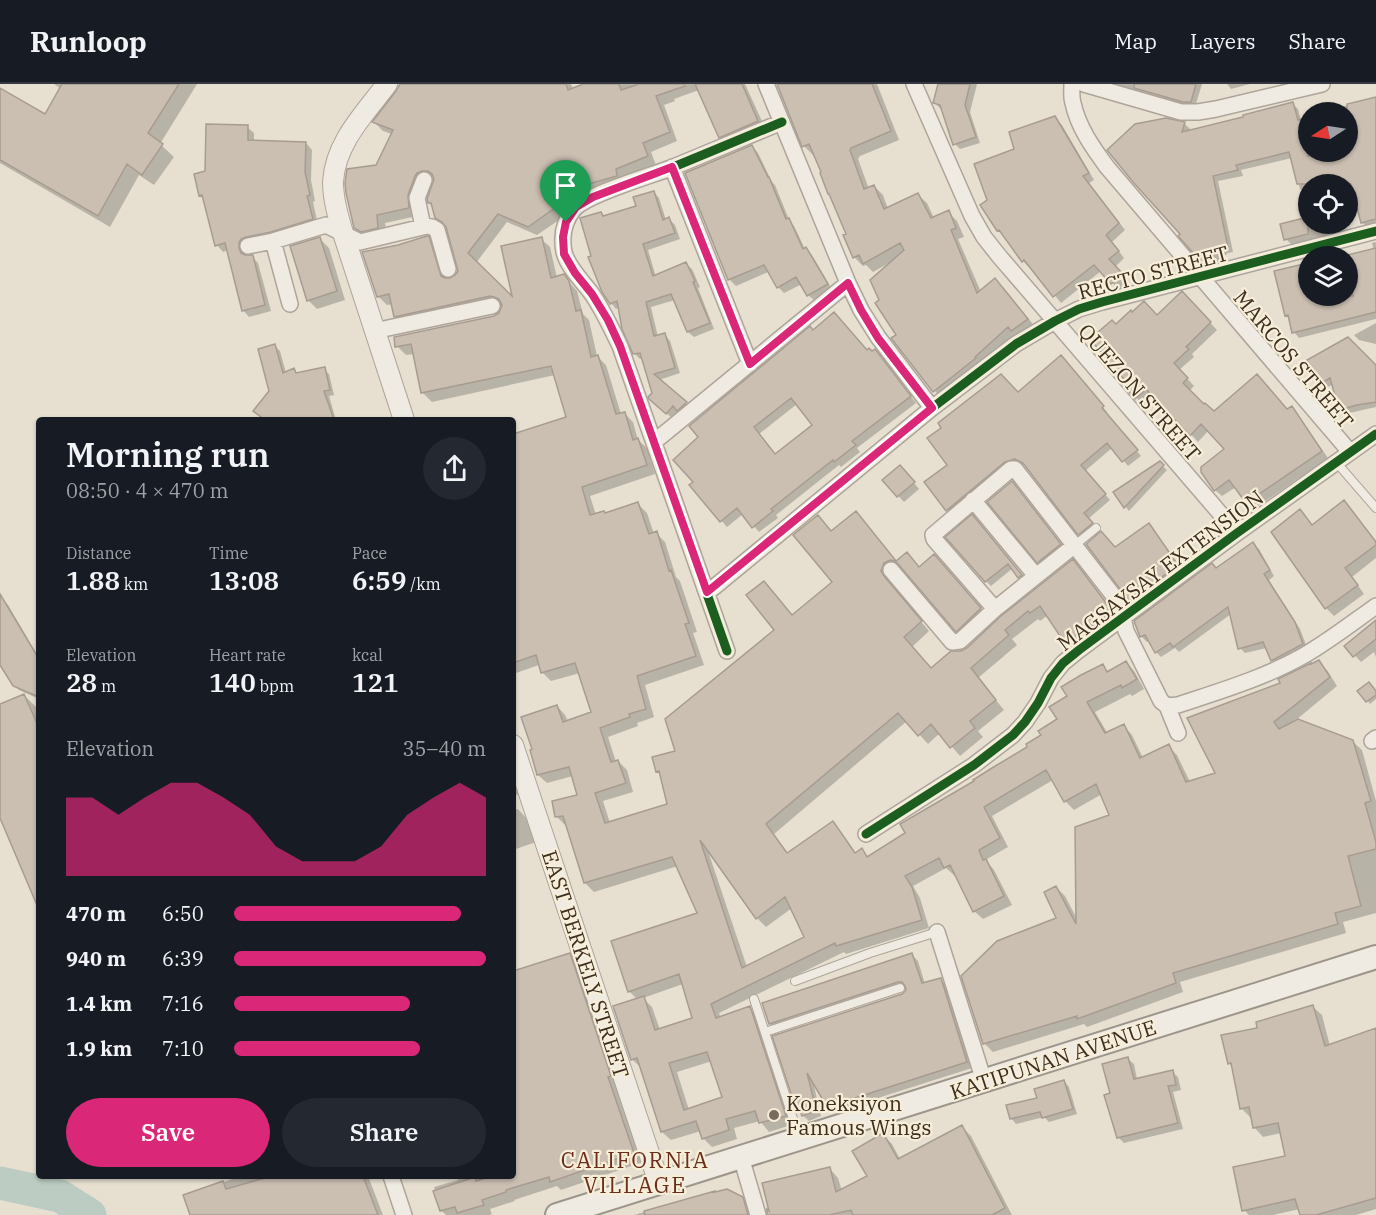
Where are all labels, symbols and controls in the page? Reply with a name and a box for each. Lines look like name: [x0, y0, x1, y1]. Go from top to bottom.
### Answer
text: Runloop: [30, 23, 147, 60]
text: Map: [1114, 27, 1157, 55]
text: Layers: [1190, 27, 1256, 55]
text: Share: [1289, 27, 1346, 55]
north arrow: [1298, 102, 1358, 162]
map controls: [1298, 102, 1358, 306]
pin: [540, 160, 591, 222]
icon: arrive: [549, 169, 582, 202]
button: locate: [1298, 174, 1358, 234]
street label: RECTO STREET: [1074, 238, 1232, 306]
button: layers: [1298, 246, 1358, 306]
street label: MARCOS STREET: [1228, 284, 1360, 434]
street label: QUEZON STREET: [1072, 317, 1208, 467]
text: Morning run: [66, 433, 269, 476]
button: share: [423, 437, 486, 500]
text: 08:50 · 4 × 470 m: [66, 477, 229, 504]
street label: MAGSAYSAY EXTENSION: [1051, 483, 1269, 657]
text: Distance: [66, 543, 131, 563]
text: Time: [209, 543, 248, 563]
text: Pace: [352, 543, 387, 563]
text: 1.88: [66, 563, 120, 597]
text: 13:08: [209, 563, 279, 597]
text: 6:59: [352, 563, 407, 597]
text: km: [120, 574, 148, 594]
text: /km: [407, 574, 441, 594]
text: Elevation: [66, 645, 136, 665]
text: Heart rate: [209, 645, 286, 665]
text: kcal: [352, 645, 383, 665]
text: 28: [66, 665, 97, 699]
text: 140: [209, 665, 256, 699]
text: 121: [352, 665, 399, 699]
text: m: [97, 676, 116, 696]
text: bpm: [256, 676, 294, 696]
text: Elevation: [66, 735, 154, 762]
text: 35–40 m: [403, 735, 486, 762]
street label: EAST BERKELY STREET: [536, 846, 636, 1082]
text: 470 m: [66, 900, 126, 927]
text: 6:50: [162, 900, 204, 927]
text: 940 m: [66, 945, 126, 972]
text: 6:39: [162, 945, 204, 972]
text: 1.4 km: [66, 990, 132, 1017]
text: 7:16: [162, 990, 204, 1017]
street label: KATIPUNAN AVENUE: [946, 1012, 1160, 1106]
text: 1.9 km: [66, 1035, 132, 1062]
text: 7:10: [162, 1035, 204, 1062]
place label: Koneksiyon Famous Wings: [786, 1089, 931, 1141]
button: Save: [66, 1098, 270, 1167]
button: Share: [282, 1098, 486, 1167]
marker: Koneksiyon Famous Wings: [767, 1108, 781, 1122]
district label: CALIFORNIA VILLAGE: [561, 1145, 709, 1199]

